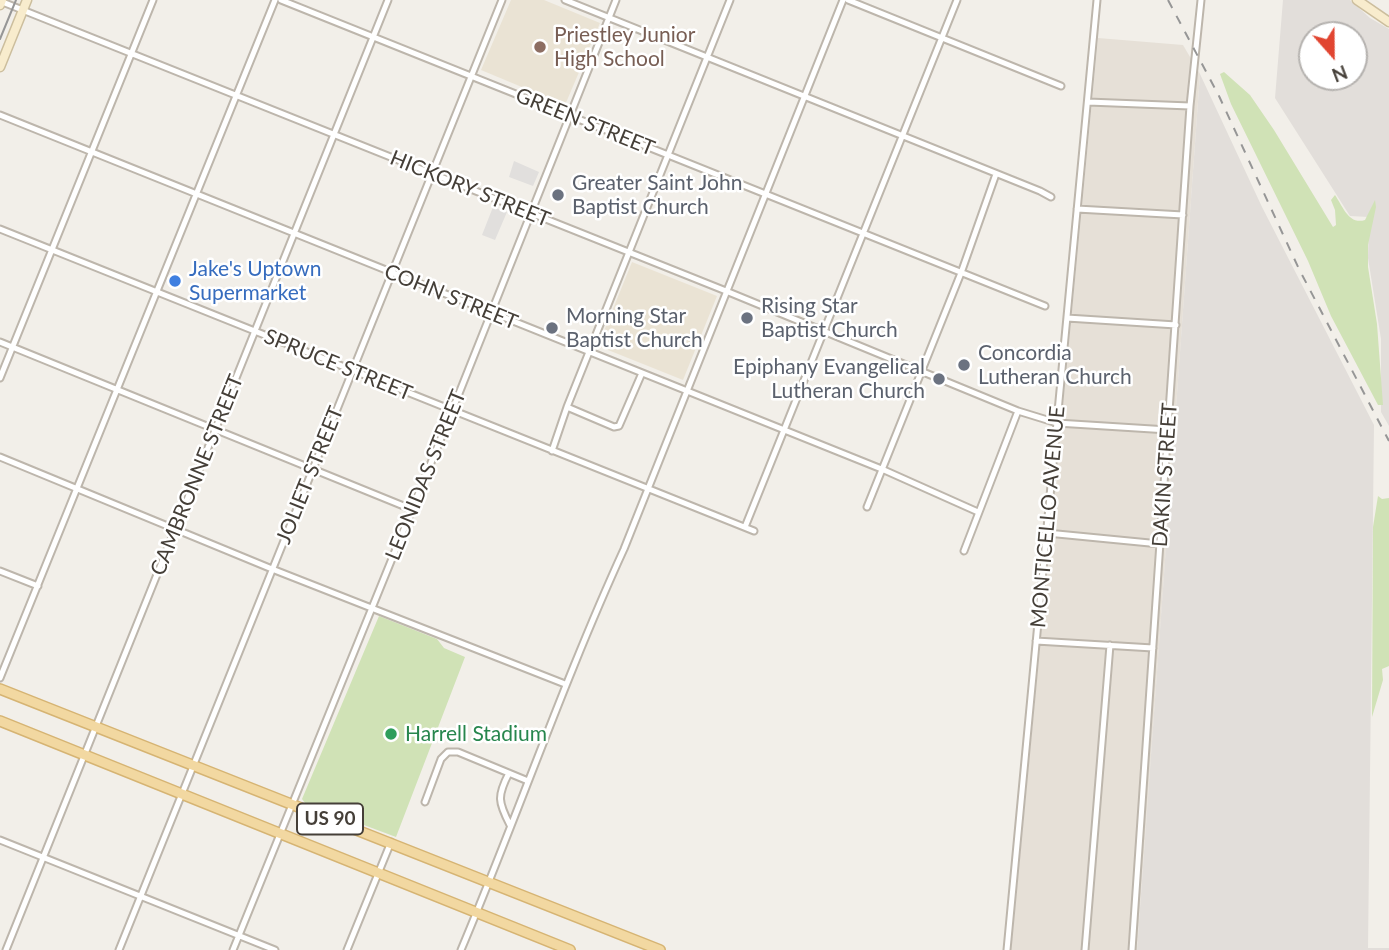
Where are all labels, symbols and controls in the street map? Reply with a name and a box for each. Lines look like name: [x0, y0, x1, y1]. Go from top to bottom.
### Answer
north arrow: [1298, 21, 1368, 91]
place label: Priestley Junior High School: [554, 22, 695, 72]
marker: Priestley Junior High School: [532, 39, 548, 55]
text: N: [1329, 61, 1351, 88]
street label: GREEN STREET: [512, 83, 658, 161]
street label: HICKORY STREET: [386, 145, 554, 233]
place label: Greater Saint John Baptist Church: [572, 170, 742, 220]
marker: Greater Saint John Baptist Church: [550, 187, 566, 203]
place label: Jake's Uptown Supermarket: [189, 256, 321, 306]
street label: COHN STREET: [381, 259, 521, 335]
marker: Jake's Uptown Supermarket: [167, 273, 183, 289]
place label: Rising Star Baptist Church: [761, 293, 898, 343]
place label: Morning Star Baptist Church: [566, 303, 703, 353]
marker: Rising Star Baptist Church: [739, 310, 755, 326]
marker: Morning Star Baptist Church: [544, 320, 560, 336]
street label: SPRUCE STREET: [260, 324, 416, 406]
place label: Concordia Lutheran Church: [978, 340, 1132, 390]
place label: Epiphany Evangelical Lutheran Church: [733, 354, 925, 404]
marker: Concordia Lutheran Church: [956, 357, 972, 373]
street label: CAMBRONNE STREET: [145, 371, 249, 579]
marker: Epiphany Evangelical Lutheran Church: [931, 371, 947, 387]
street label: LEONIDAS STREET: [380, 386, 472, 564]
street label: DAKIN STREET: [1147, 402, 1183, 548]
street label: JOLIET STREET: [271, 403, 349, 547]
street label: MONTICELLO AVENUE: [1026, 405, 1070, 629]
place label: Harrell Stadium: [405, 721, 547, 747]
marker: Harrell Stadium: [383, 726, 399, 742]
road number: US 90: [297, 804, 363, 834]

